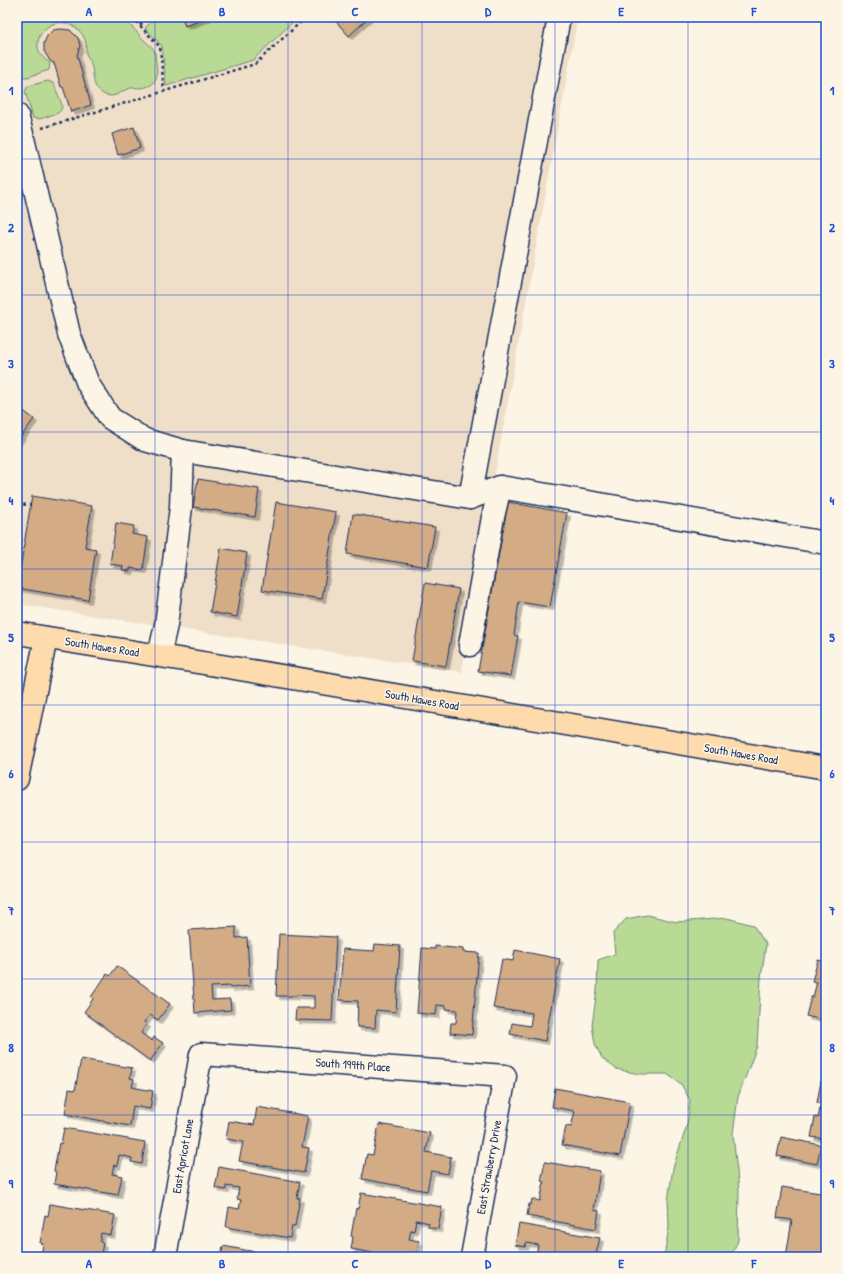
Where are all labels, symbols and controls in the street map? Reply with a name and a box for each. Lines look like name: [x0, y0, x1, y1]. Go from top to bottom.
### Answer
text: A: [86, 2, 93, 20]
text: B: [219, 2, 226, 20]
text: C: [351, 2, 359, 20]
text: D: [485, 2, 492, 20]
text: E: [618, 2, 624, 20]
text: F: [751, 2, 758, 20]
text: 1: [9, 81, 14, 99]
text: 1: [830, 81, 835, 99]
text: 2: [8, 218, 15, 236]
text: 2: [829, 218, 836, 236]
text: 3: [8, 354, 14, 372]
text: 3: [829, 354, 835, 372]
text: 4: [9, 491, 14, 509]
text: 4: [830, 491, 835, 509]
text: 5: [8, 628, 14, 646]
text: 5: [829, 628, 835, 646]
street label: South Hawes Road: [64, 632, 141, 661]
street label: South Hawes Road: [384, 685, 461, 714]
street label: South Hawes Road: [703, 739, 780, 768]
text: 6: [8, 764, 14, 782]
text: 6: [829, 764, 835, 782]
text: 7: [7, 901, 15, 919]
text: 7: [828, 901, 836, 919]
text: 8: [8, 1038, 14, 1056]
text: 8: [829, 1038, 835, 1056]
street label: South 199th Place: [315, 1053, 391, 1076]
street label: East Apricot Lane: [168, 1117, 197, 1195]
street label: East Strawberry Drive: [472, 1118, 505, 1215]
text: 9: [9, 1174, 14, 1192]
text: 9: [830, 1174, 835, 1192]
text: A: [86, 1254, 93, 1272]
text: B: [219, 1254, 226, 1272]
text: C: [351, 1254, 359, 1272]
text: D: [485, 1254, 492, 1272]
text: E: [618, 1254, 624, 1272]
text: F: [751, 1254, 758, 1272]

